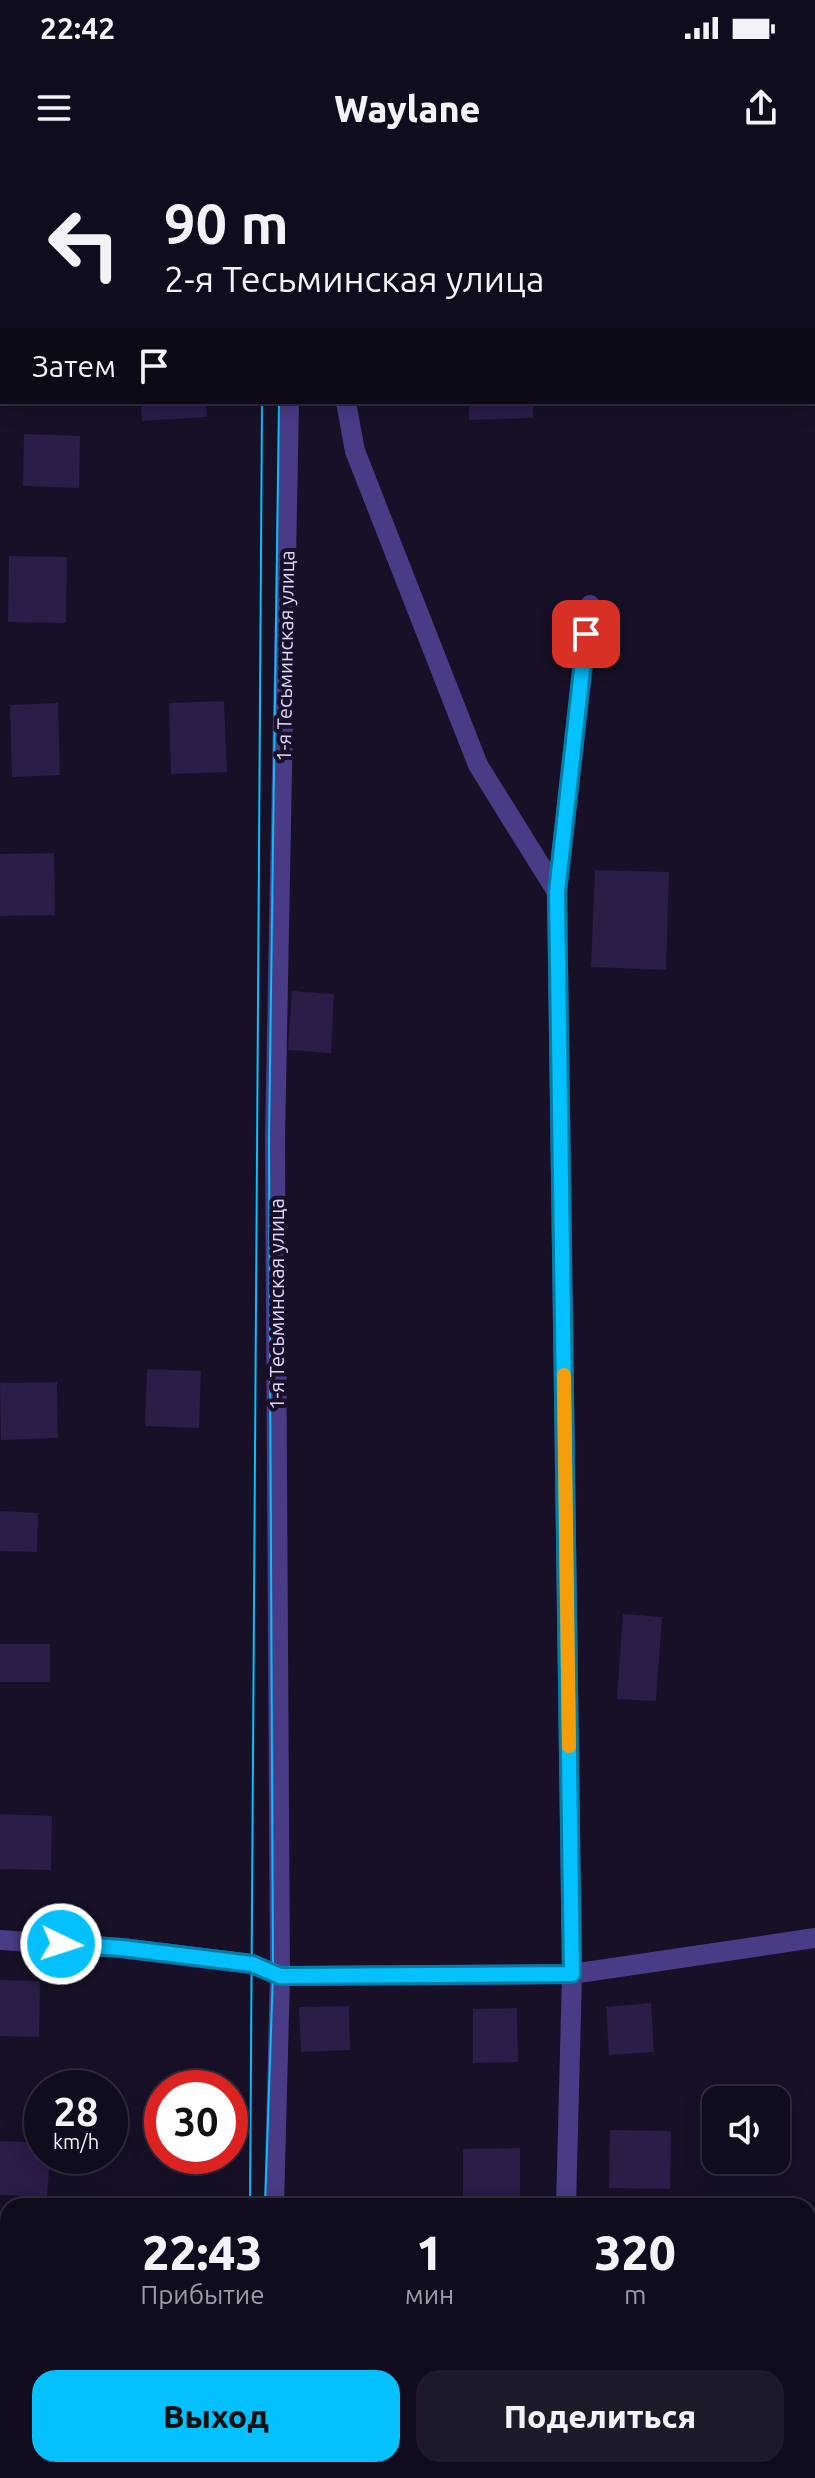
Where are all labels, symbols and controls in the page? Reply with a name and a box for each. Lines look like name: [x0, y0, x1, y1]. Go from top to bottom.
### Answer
text: 22:42: [40, 11, 115, 45]
icon: menu: [32, 86, 76, 130]
icon: share: [739, 86, 783, 130]
text: Waylane: [334, 88, 481, 129]
icon: left: [32, 192, 136, 296]
text: 90 m: [164, 192, 289, 255]
text: 2-я Тесьминская улица: [164, 258, 544, 299]
icon: arrive: [132, 344, 176, 388]
text: Затем: [32, 349, 116, 383]
street label: 1-я Тесьминская улица: [272, 550, 298, 762]
pin: [552, 600, 620, 668]
icon: arrive: [564, 612, 608, 656]
street label: 1-я Тесьминская улица: [265, 1198, 288, 1410]
position arrow: [19, 1902, 103, 1986]
speed limit sign: 30: [144, 2070, 248, 2174]
map controls: [702, 2086, 790, 2174]
button: sound: [702, 2086, 790, 2174]
text: 28: [53, 2089, 99, 2134]
text: km/h: [53, 2130, 99, 2153]
text: 22:43: [142, 2225, 262, 2279]
text: 1: [416, 2225, 443, 2279]
text: 320: [595, 2225, 676, 2279]
text: Прибытие: [140, 2280, 265, 2309]
text: мин: [405, 2280, 454, 2309]
text: m: [624, 2280, 646, 2309]
button: Выход: [32, 2370, 400, 2462]
button: Поделиться: [416, 2370, 784, 2462]

